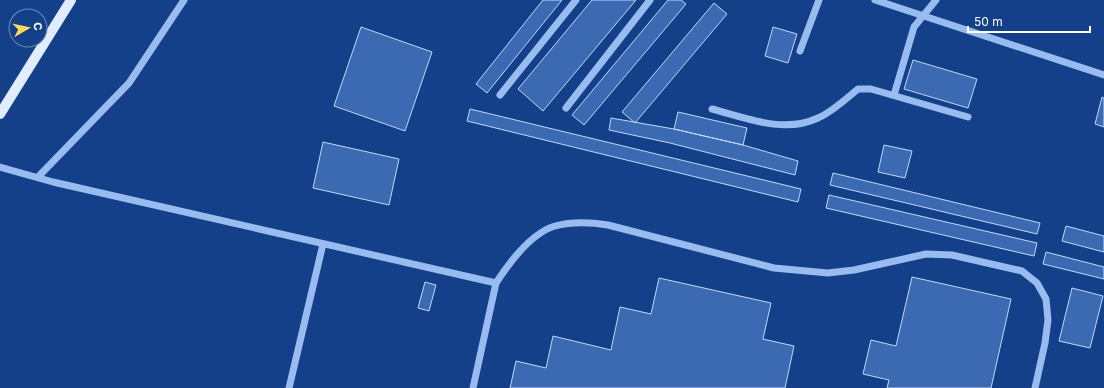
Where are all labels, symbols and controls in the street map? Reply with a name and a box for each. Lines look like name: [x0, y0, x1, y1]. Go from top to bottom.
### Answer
north arrow: [8, 8, 48, 48]
scale bar: [968, 8, 1090, 34]
text: 50 m: [974, 14, 1003, 29]
text: С: [30, 21, 45, 32]

